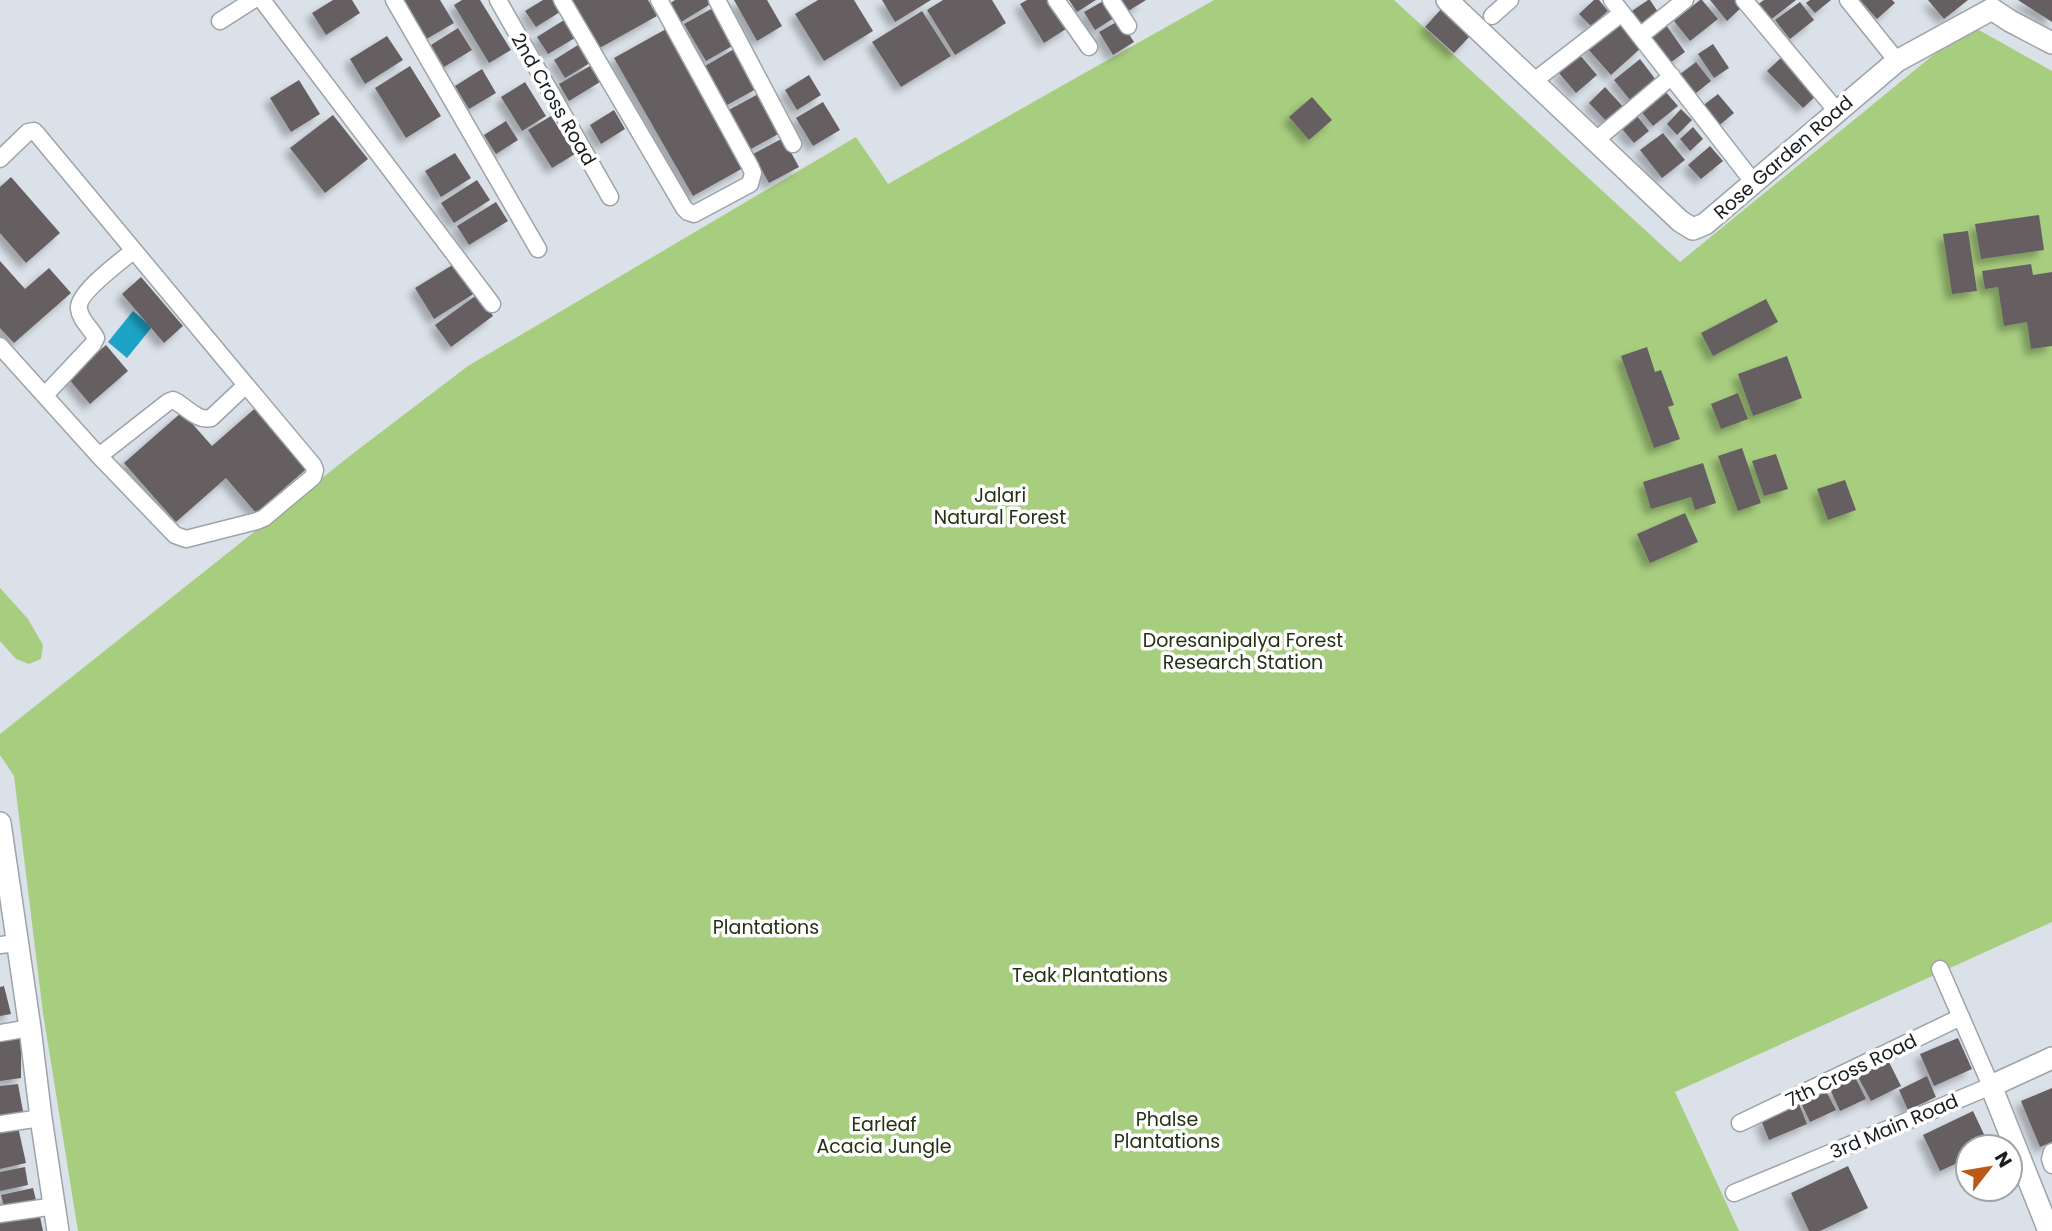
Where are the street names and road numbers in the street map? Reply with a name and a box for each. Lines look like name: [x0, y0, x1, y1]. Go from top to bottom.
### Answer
street label: 2nd Cross Road: [505, 28, 603, 171]
street label: Rose Garden Road: [1708, 89, 1859, 225]
street label: 7th Cross Road: [1781, 1027, 1921, 1114]
street label: 3rd Main Road: [1826, 1087, 1962, 1166]

